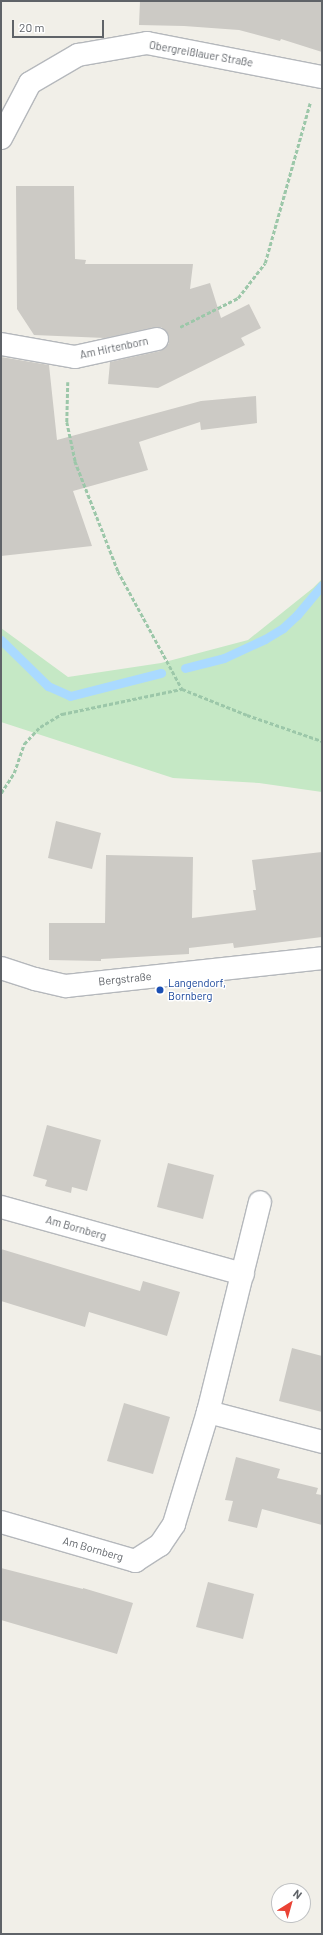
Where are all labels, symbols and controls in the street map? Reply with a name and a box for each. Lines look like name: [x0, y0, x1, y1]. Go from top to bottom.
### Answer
scale bar: [14, 12, 106, 38]
text: 20 m: [19, 20, 45, 34]
street label: Obergreißlauer Straße: [148, 38, 254, 70]
street label: Am Hirtenborn: [79, 334, 149, 362]
street label: Bergstraße: [98, 970, 152, 988]
place label: Langendorf, Bornberg: [168, 977, 226, 1003]
marker: Langendorf, Bornberg: [155, 985, 165, 995]
street label: Am Bornberg: [44, 1213, 108, 1243]
street label: Am Bornberg: [61, 1534, 125, 1564]
north arrow: [271, 1883, 311, 1923]
text: N: [291, 1886, 305, 1901]

